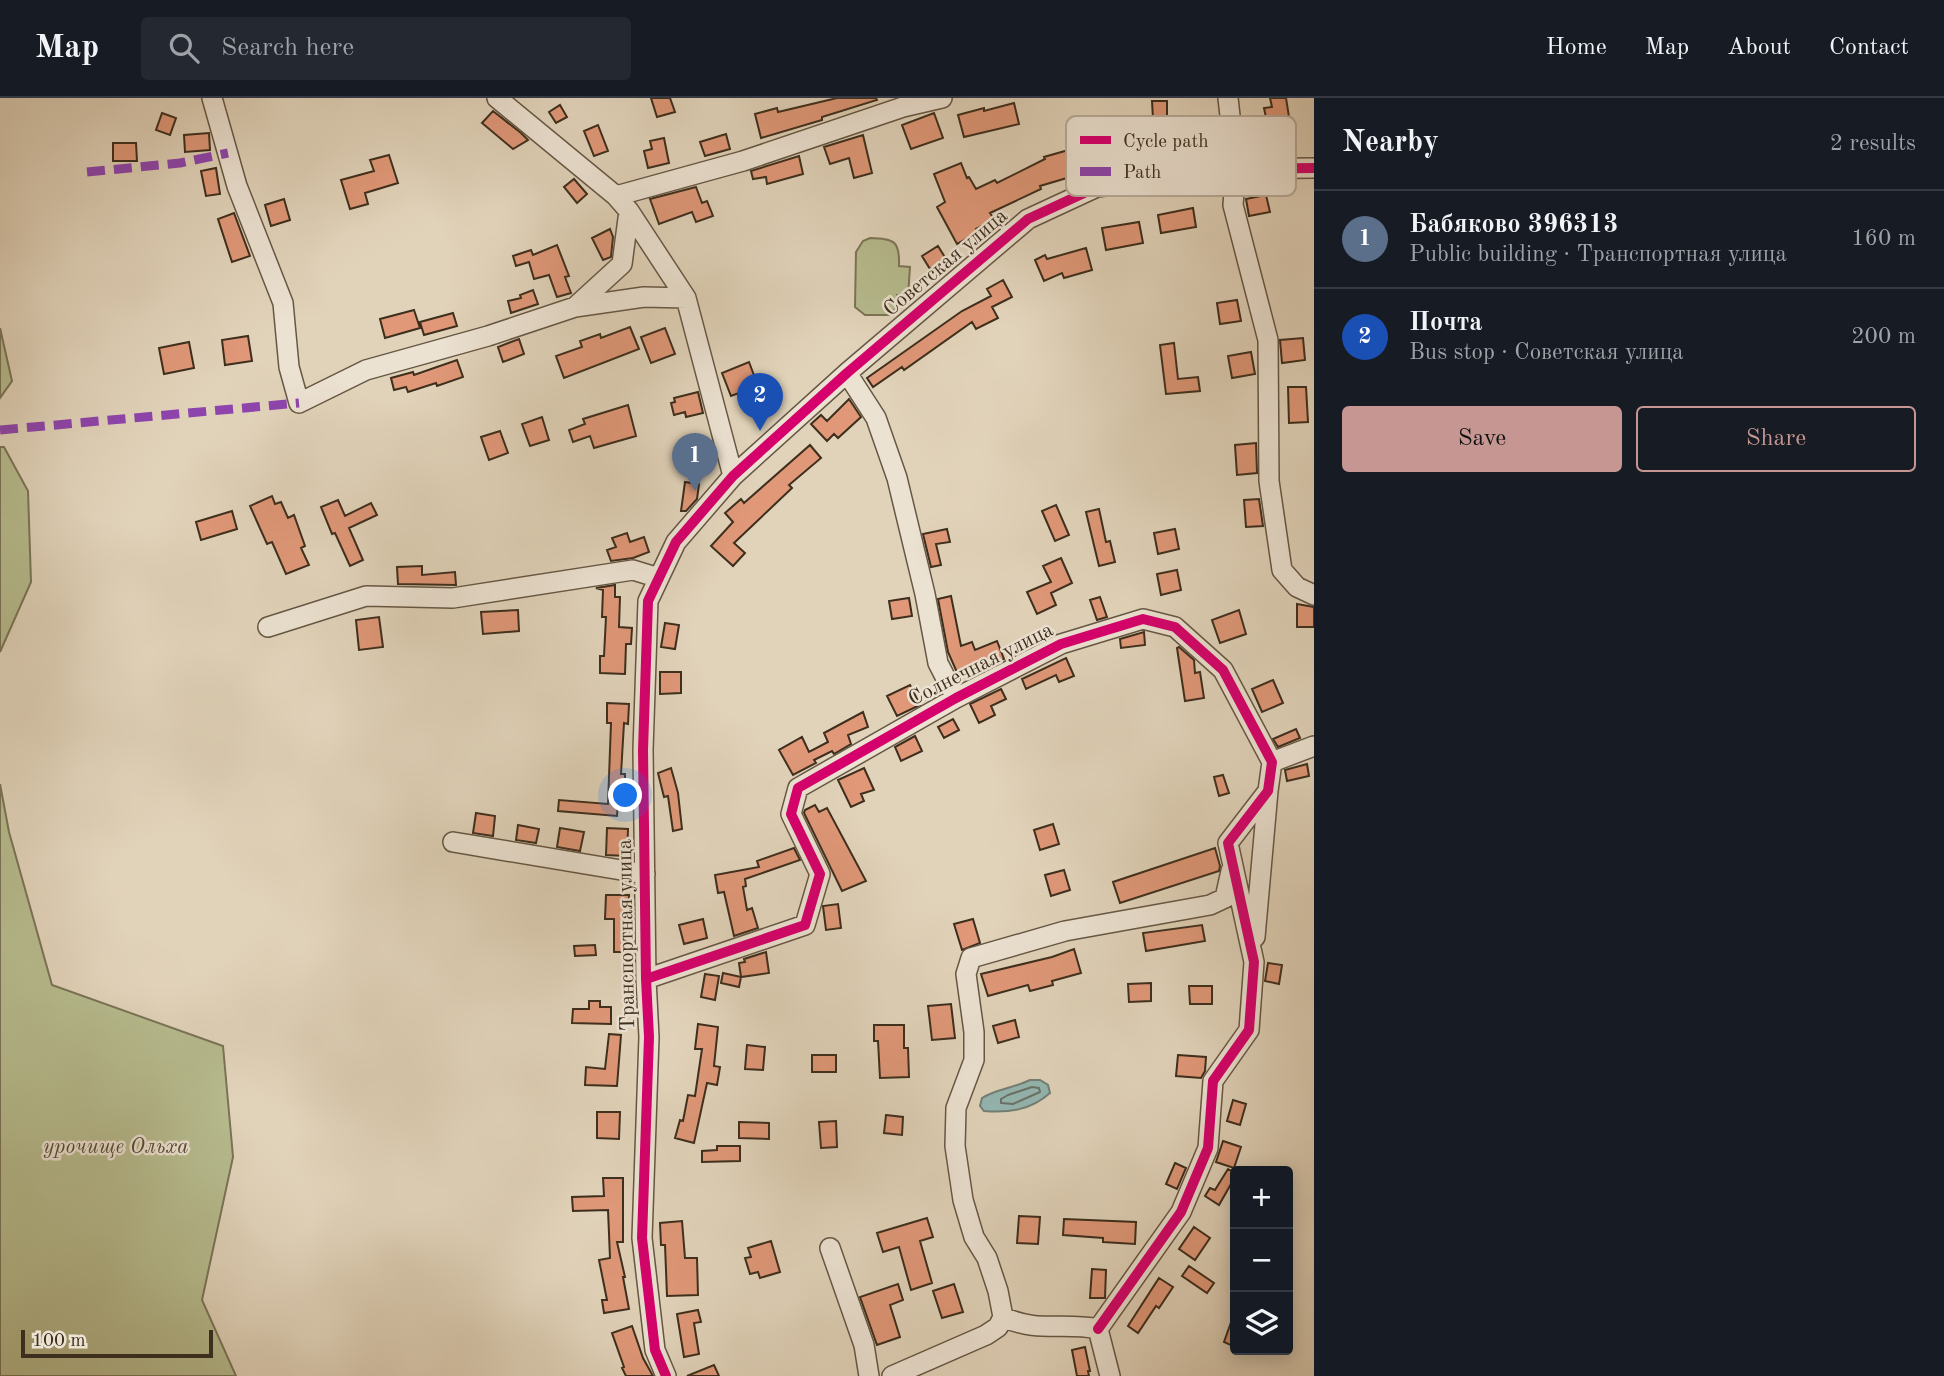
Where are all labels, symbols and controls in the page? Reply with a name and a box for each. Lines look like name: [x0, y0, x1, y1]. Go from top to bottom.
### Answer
search box: [141, 17, 631, 80]
icon: search: [165, 29, 203, 67]
text: Map: [35, 32, 99, 65]
text: Search here: [221, 35, 354, 61]
text: Home: [1546, 36, 1607, 60]
text: Map: [1645, 36, 1689, 60]
text: About: [1727, 36, 1791, 60]
text: Contact: [1829, 36, 1909, 60]
legend: [1066, 116, 1296, 196]
text: Nearby: [1342, 128, 1439, 158]
text: 2 results: [1830, 132, 1916, 155]
text: Cycle path: [1123, 133, 1209, 152]
text: Path: [1123, 164, 1161, 183]
street label: Советская улица: [880, 205, 1012, 321]
text: Бабяково 396313: [1409, 212, 1618, 238]
text: 1: [1358, 227, 1372, 250]
text: 160 m: [1851, 227, 1916, 250]
text: Public building · Транспортная улица: [1409, 243, 1787, 266]
text: Почта: [1409, 310, 1483, 336]
text: 2: [1358, 325, 1372, 348]
text: 200 m: [1851, 325, 1916, 348]
text: Bus stop · Советская улица: [1409, 341, 1684, 364]
pin: 2: [737, 373, 783, 431]
button: Save: [1342, 406, 1622, 472]
button: Share: [1636, 406, 1916, 472]
pin: 1: [672, 433, 718, 491]
street label: Солнечная улица: [905, 620, 1057, 710]
your location: [608, 778, 642, 812]
street label: Транспортная улица: [615, 839, 639, 1031]
park label: урочище Ольха: [43, 1137, 189, 1158]
map controls: [1230, 1166, 1293, 1355]
button: +: [1230, 1166, 1293, 1229]
button: −: [1230, 1229, 1293, 1292]
button: layers: [1230, 1292, 1293, 1355]
scale bar: [21, 1327, 214, 1359]
text: 100 m: [32, 1332, 85, 1351]

